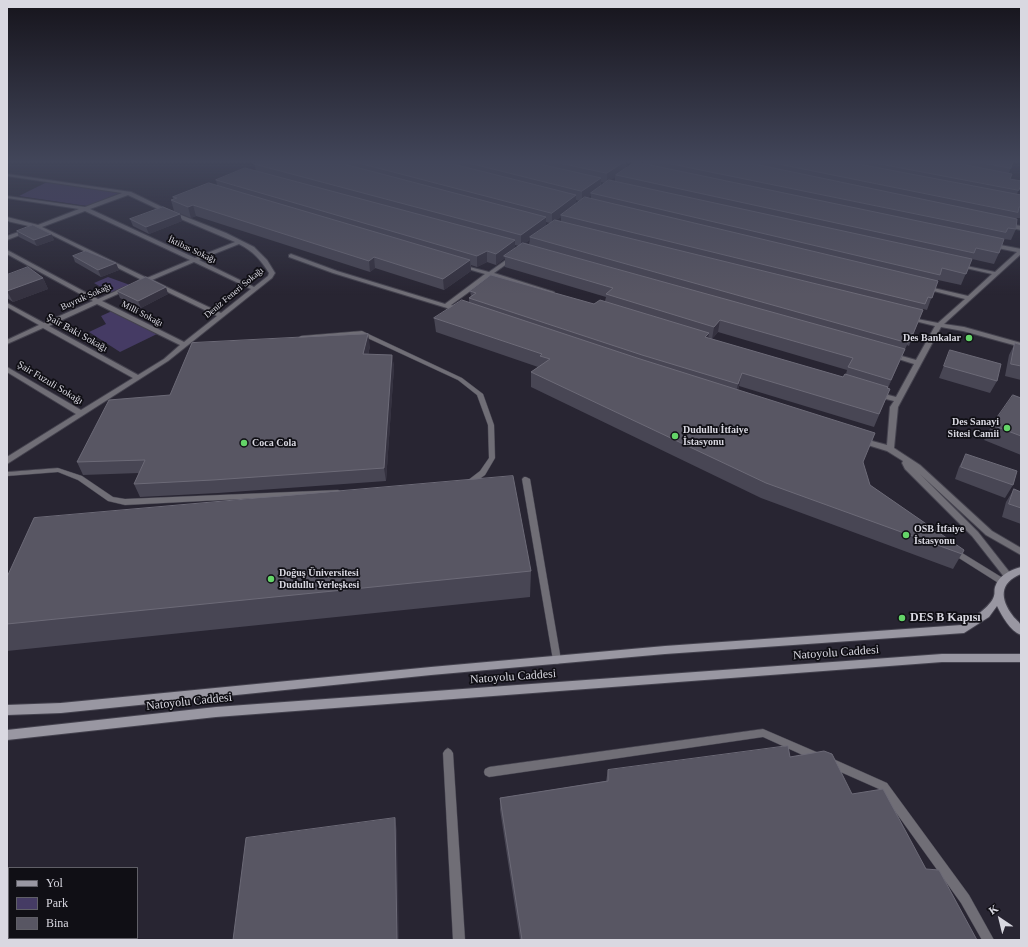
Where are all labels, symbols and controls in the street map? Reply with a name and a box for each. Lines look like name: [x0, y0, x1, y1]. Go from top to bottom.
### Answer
street label: İktibas Sokağı: [166, 234, 218, 266]
street label: Deniz Feneri Sokağı: [202, 265, 266, 321]
street label: Buyruk Sokağı: [59, 281, 113, 313]
street label: Milli Sokağı: [119, 299, 165, 329]
street label: Şair Baki Sokağı: [44, 311, 110, 355]
place label: Des Bankalar: [903, 332, 961, 344]
marker: Des Bankalar: [964, 333, 974, 343]
street label: Şair Fuzuli Sokağı: [15, 359, 85, 407]
place label: Des Sanayi Sitesi Camii: [948, 416, 999, 440]
marker: Des Sanayi Sitesi Camii: [1002, 423, 1012, 433]
place label: Dudullu İtfaiye İstasyonu: [683, 424, 748, 448]
marker: Dudullu İtfaiye İstasyonu: [670, 431, 680, 441]
place label: Coca Cola: [252, 437, 296, 449]
marker: Coca Cola: [239, 438, 249, 448]
place label: OSB İtfaiye İstasyonu: [914, 523, 964, 546]
marker: OSB İtfaiye İstasyonu: [901, 530, 911, 540]
place label: Doğuş Üniversitesi Dudullu Yerleşkesi: [279, 567, 359, 590]
marker: Doğuş Üniversitesi Dudullu Yerleşkesi: [266, 574, 276, 584]
place label: DES B Kapısı: [910, 611, 981, 625]
marker: DES B Kapısı: [897, 613, 907, 623]
street label: Natoyolu Caddesi: [792, 643, 880, 663]
street label: Natoyolu Caddesi: [469, 667, 557, 687]
street label: Natoyolu Caddesi: [145, 690, 233, 714]
legend: [8, 867, 138, 939]
text: Yol: [46, 876, 63, 890]
text: Park: [46, 896, 68, 910]
north arrow: [980, 899, 1020, 939]
text: K: [986, 902, 1000, 917]
text: Bina: [46, 916, 69, 930]

